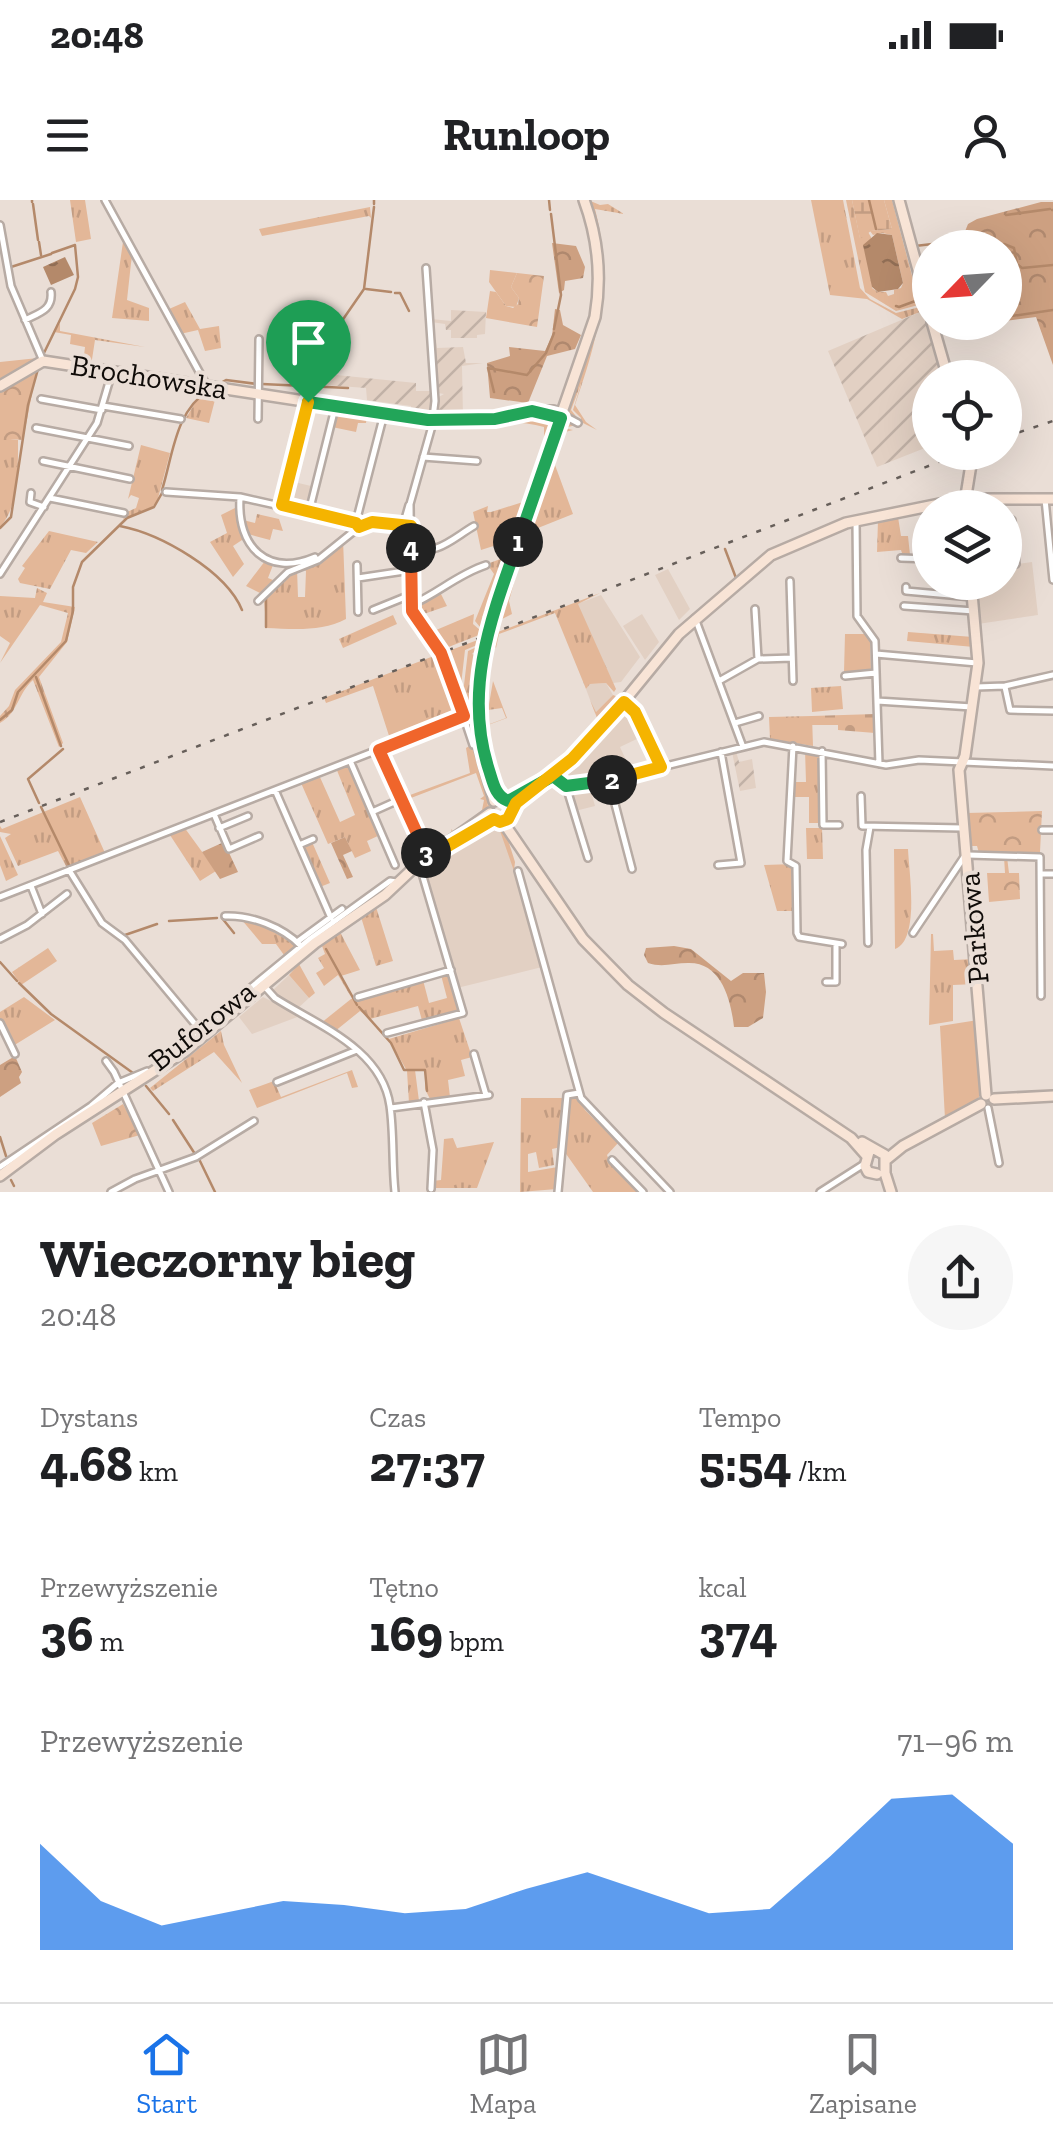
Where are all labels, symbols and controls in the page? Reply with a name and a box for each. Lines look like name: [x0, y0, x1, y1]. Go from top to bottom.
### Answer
text: 20:48: [50, 12, 144, 58]
icon: menu: [40, 108, 95, 163]
text: Runloop: [443, 108, 610, 162]
icon: person: [958, 108, 1013, 163]
north arrow: [912, 230, 1022, 340]
map controls: [912, 230, 1022, 600]
pin: [266, 300, 351, 403]
icon: arrive: [281, 315, 336, 370]
street label: Brochowska: [68, 347, 230, 407]
button: locate: [912, 360, 1022, 470]
button: layers: [912, 490, 1022, 600]
pin: 1: [493, 517, 543, 567]
pin: 4: [386, 523, 436, 573]
text: 1: [512, 525, 524, 558]
text: 4: [403, 531, 419, 564]
pin: 2: [587, 755, 637, 805]
text: 2: [604, 763, 620, 796]
pin: 3: [401, 828, 451, 878]
text: 3: [419, 836, 433, 869]
street label: Parkowa: [951, 871, 997, 985]
street label: Buforowa: [142, 973, 262, 1079]
text: Wieczorny bieg: [40, 1225, 415, 1291]
button: share: [908, 1225, 1013, 1330]
text: 20:48: [40, 1296, 117, 1334]
text: Dystans: [40, 1401, 138, 1434]
text: Czas: [369, 1401, 426, 1434]
text: Tempo: [699, 1401, 781, 1434]
text: 4.68: [40, 1434, 133, 1494]
text: 27:37: [369, 1434, 485, 1494]
text: 5:54: [699, 1434, 792, 1494]
text: km: [133, 1455, 178, 1488]
text: /km: [792, 1455, 846, 1488]
text: Przewyższenie: [40, 1571, 218, 1604]
text: Tętno: [369, 1571, 439, 1604]
text: kcal: [699, 1571, 747, 1604]
text: 36: [40, 1604, 93, 1664]
text: 169: [369, 1604, 443, 1664]
text: 374: [699, 1604, 778, 1664]
text: m: [93, 1625, 124, 1658]
text: bpm: [443, 1625, 504, 1658]
text: Przewyższenie: [40, 1722, 243, 1760]
text: 71–96 m: [897, 1722, 1013, 1760]
tab: Start: [136, 2027, 197, 2120]
tab: Mapa: [470, 2027, 536, 2120]
tab: Zapisane: [809, 2027, 917, 2120]

